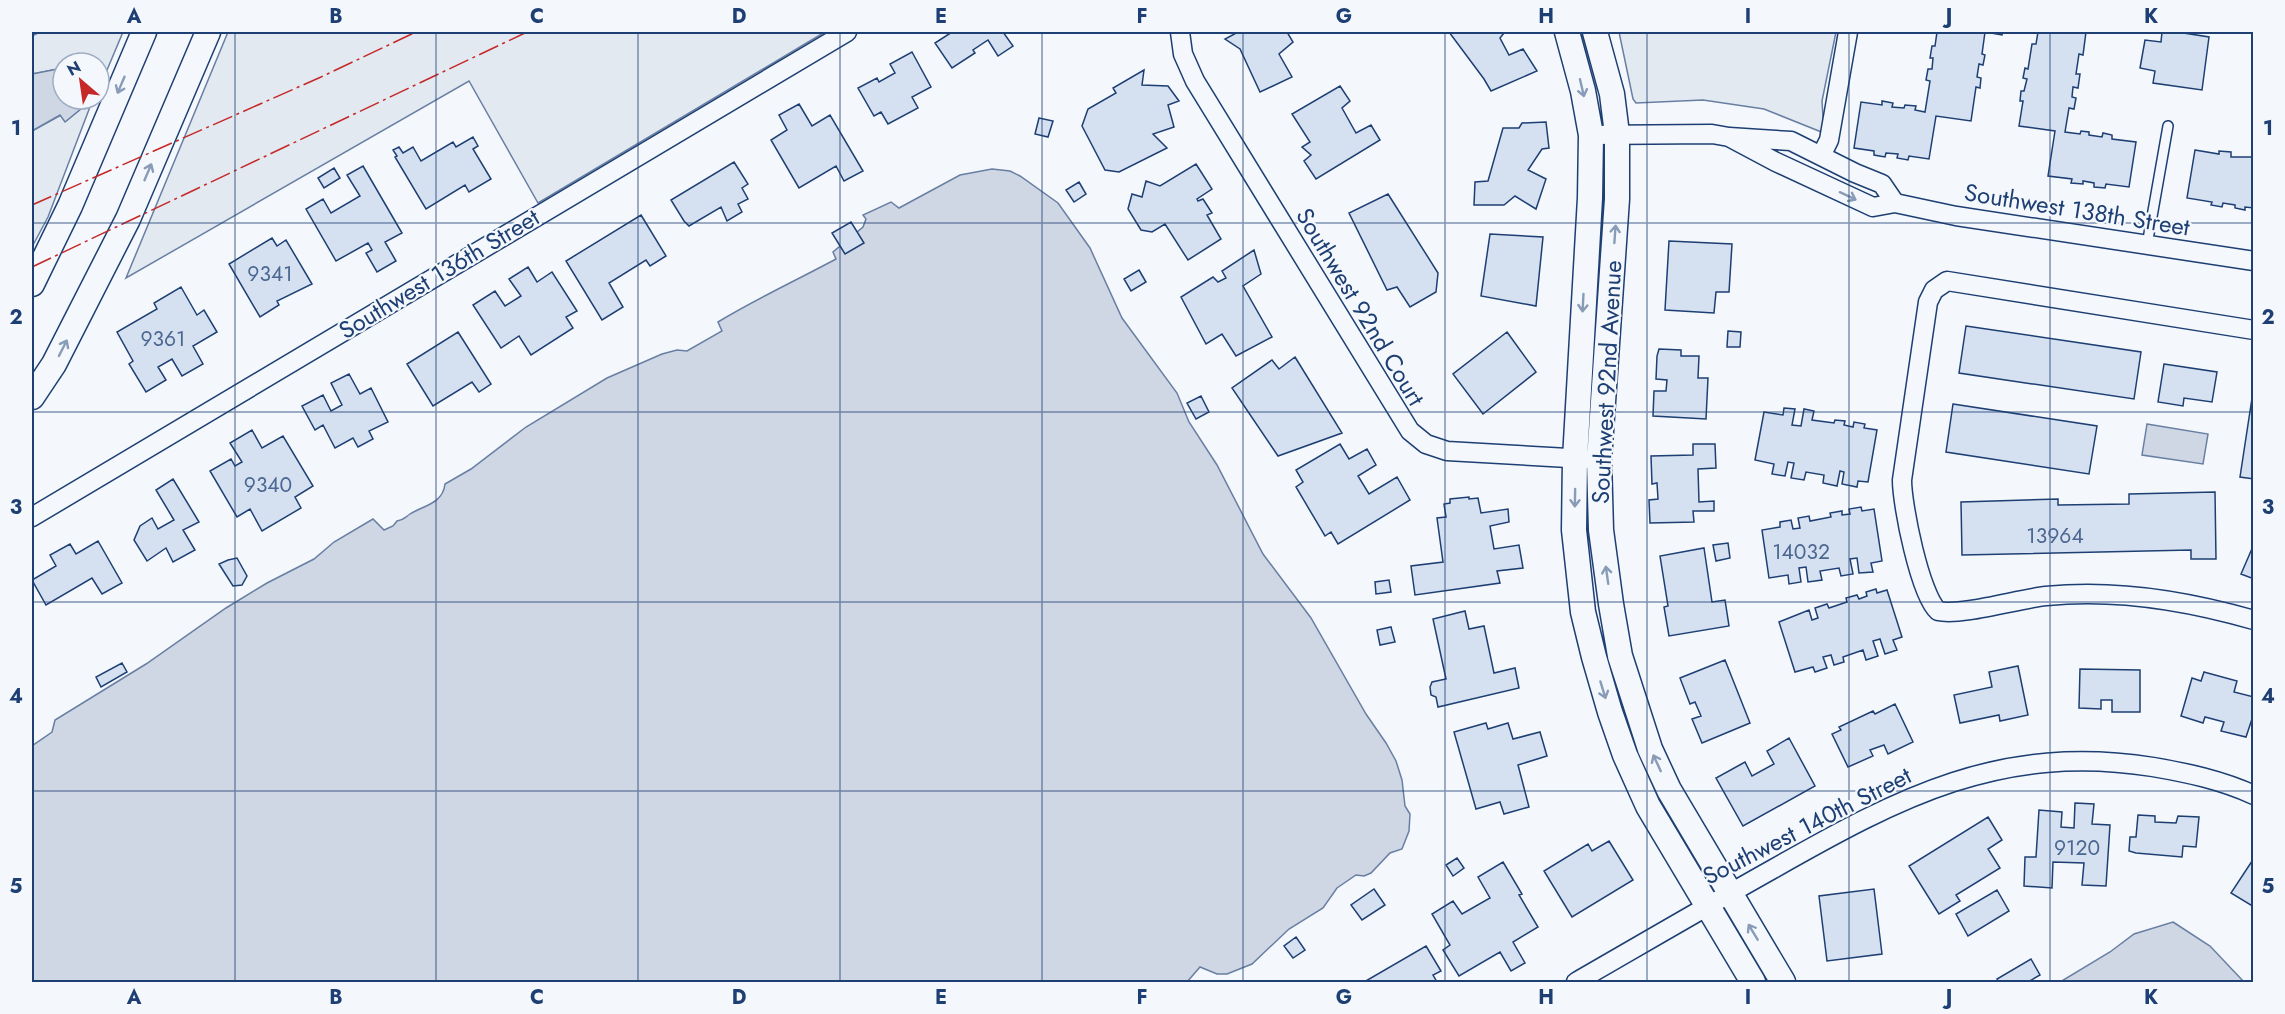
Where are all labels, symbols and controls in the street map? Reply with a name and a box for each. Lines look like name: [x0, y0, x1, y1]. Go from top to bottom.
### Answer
text: A: [126, 2, 142, 31]
text: B: [329, 2, 343, 31]
text: C: [530, 2, 544, 31]
text: D: [732, 2, 746, 31]
text: E: [935, 2, 947, 31]
text: F: [1136, 2, 1148, 31]
text: G: [1336, 2, 1352, 31]
text: H: [1538, 2, 1554, 31]
text: I: [1745, 2, 1751, 31]
text: J: [1942, 2, 1952, 31]
text: K: [2144, 2, 2158, 31]
north arrow: [51, 51, 111, 111]
text: N: [63, 55, 85, 81]
one-way arrow: [115, 76, 126, 94]
one-way arrow: [1577, 78, 1589, 97]
text: 1: [11, 114, 21, 143]
text: 1: [2263, 114, 2273, 143]
one-way arrow: [143, 164, 154, 182]
street label: Southwest 138th Street: [1962, 174, 2193, 245]
one-way arrow: [1839, 190, 1857, 202]
street label: Southwest 136th Street: [332, 200, 546, 347]
street label: Southwest 92nd Court: [1287, 201, 1434, 412]
one-way arrow: [1610, 225, 1621, 245]
house number: 9341: [247, 259, 293, 289]
street label: Southwest 92nd Avenue: [1583, 259, 1630, 505]
one-way arrow: [1578, 293, 1589, 312]
text: 2: [9, 303, 23, 332]
text: 2: [2261, 303, 2275, 332]
house number: 9361: [140, 324, 186, 354]
one-way arrow: [58, 339, 69, 357]
house number: 9340: [244, 470, 292, 500]
one-way arrow: [1569, 487, 1581, 507]
text: 3: [10, 493, 22, 522]
text: 3: [2262, 493, 2274, 522]
house number: 13964: [2026, 521, 2084, 551]
house number: 14032: [1772, 537, 1830, 567]
one-way arrow: [1601, 566, 1612, 586]
one-way arrow: [1598, 680, 1609, 699]
text: 4: [9, 682, 23, 711]
text: 4: [2261, 682, 2275, 711]
one-way arrow: [1650, 754, 1662, 772]
street label: Southwest 140th Street: [1696, 758, 1917, 893]
house number: 9120: [2054, 833, 2100, 863]
text: 5: [10, 872, 23, 901]
text: 5: [2262, 872, 2275, 901]
one-way arrow: [1746, 924, 1758, 941]
text: A: [126, 983, 142, 1012]
text: B: [329, 983, 343, 1012]
text: C: [530, 983, 544, 1012]
text: D: [732, 983, 746, 1012]
text: E: [935, 983, 947, 1012]
text: F: [1136, 983, 1148, 1012]
text: G: [1336, 983, 1352, 1012]
text: H: [1538, 983, 1554, 1012]
text: I: [1745, 983, 1751, 1012]
text: J: [1942, 983, 1952, 1012]
text: K: [2144, 983, 2158, 1012]

